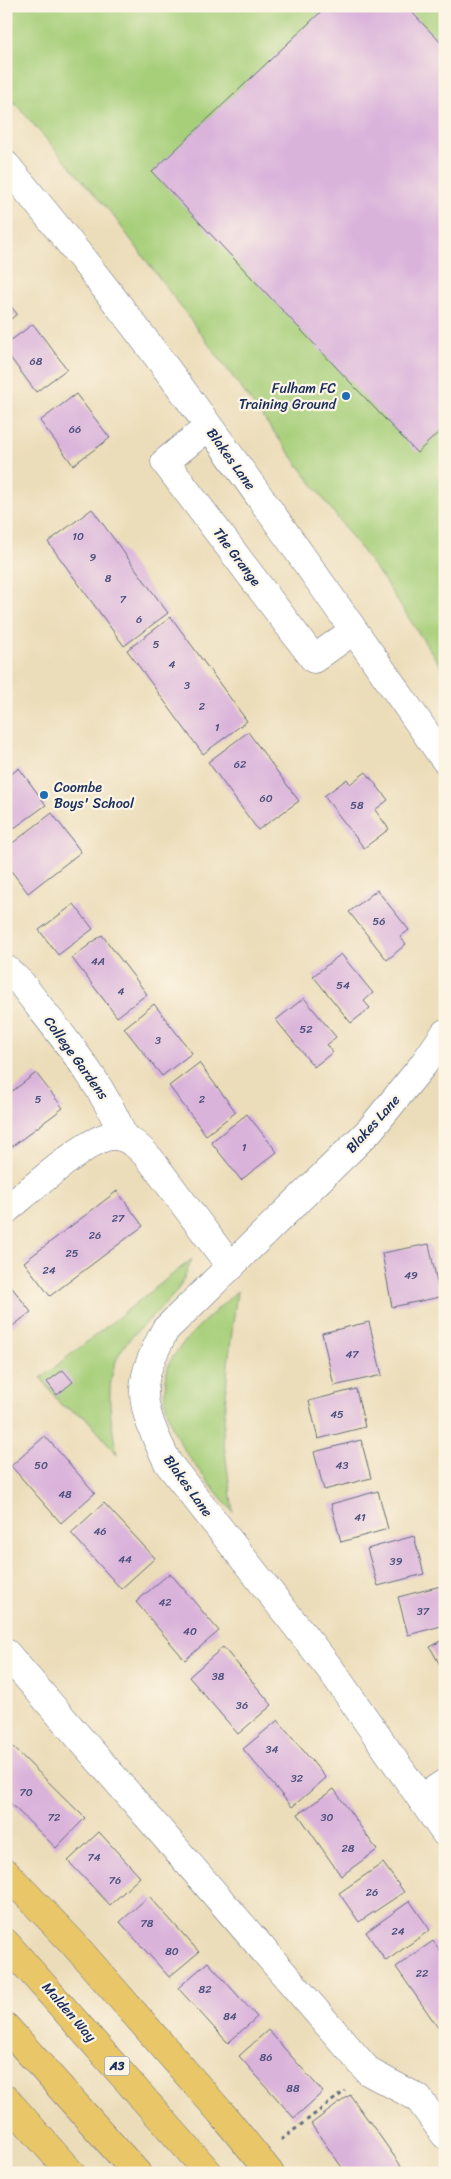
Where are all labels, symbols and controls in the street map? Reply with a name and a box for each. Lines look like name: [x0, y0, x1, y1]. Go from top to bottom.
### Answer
house number: 68: [30, 352, 43, 371]
place label: Fulham FC Training Ground: [239, 376, 338, 417]
marker: Fulham FC Training Ground: [340, 390, 352, 402]
house number: 66: [69, 420, 81, 439]
street label: Blakes Lane: [200, 422, 262, 496]
street label: The Grange: [206, 522, 268, 592]
house number: 10: [72, 527, 84, 546]
house number: 9: [90, 548, 97, 567]
house number: 8: [105, 569, 112, 588]
house number: 7: [120, 590, 127, 609]
house number: 6: [136, 610, 142, 629]
house number: 5: [153, 635, 160, 654]
house number: 4: [169, 655, 176, 674]
house number: 3: [184, 676, 190, 695]
house number: 2: [199, 697, 206, 716]
house number: 1: [215, 718, 220, 737]
house number: 62: [234, 755, 247, 774]
place label: Coombe Boys' School: [54, 775, 135, 816]
marker: Coombe Boys' School: [38, 789, 50, 801]
house number: 60: [259, 789, 273, 808]
house number: 58: [350, 796, 364, 815]
house number: 56: [373, 912, 385, 931]
house number: 4A: [91, 952, 105, 971]
house number: 54: [336, 976, 350, 995]
house number: 4: [118, 982, 125, 1001]
street label: College Gardens: [37, 1011, 115, 1106]
house number: 52: [299, 1020, 313, 1039]
house number: 3: [155, 1031, 161, 1050]
street label: Blakes Lane: [340, 1089, 406, 1159]
house number: 5: [35, 1090, 42, 1109]
house number: 2: [199, 1090, 206, 1109]
house number: 1: [242, 1138, 247, 1157]
house number: 27: [112, 1209, 125, 1228]
house number: 26: [89, 1226, 101, 1245]
house number: 25: [65, 1244, 79, 1263]
house number: 24: [42, 1261, 56, 1280]
house number: 49: [404, 1266, 418, 1285]
house number: 47: [345, 1345, 359, 1364]
house number: 45: [330, 1405, 344, 1424]
street label: Blakes Lane: [157, 1449, 219, 1523]
house number: 50: [34, 1456, 48, 1475]
house number: 43: [336, 1456, 348, 1475]
house number: 48: [58, 1485, 72, 1504]
house number: 41: [354, 1508, 366, 1527]
house number: 46: [93, 1522, 107, 1541]
house number: 44: [118, 1550, 132, 1569]
house number: 39: [390, 1552, 403, 1571]
house number: 42: [158, 1593, 172, 1612]
house number: 37: [417, 1602, 430, 1621]
house number: 40: [183, 1622, 197, 1641]
house number: 38: [212, 1667, 225, 1686]
house number: 36: [236, 1696, 248, 1715]
house number: 34: [266, 1740, 279, 1759]
house number: 32: [291, 1769, 304, 1788]
house number: 70: [19, 1783, 33, 1802]
house number: 72: [48, 1808, 61, 1827]
house number: 30: [321, 1808, 334, 1827]
house number: 28: [342, 1839, 355, 1858]
house number: 74: [87, 1848, 101, 1867]
house number: 76: [109, 1871, 121, 1890]
house number: 26: [366, 1883, 378, 1902]
house number: 78: [141, 1914, 154, 1933]
house number: 24: [391, 1922, 405, 1941]
house number: 80: [165, 1942, 179, 1961]
house number: 22: [416, 1964, 429, 1983]
street label: Malden Way: [36, 1976, 103, 2048]
house number: 82: [199, 1980, 212, 1999]
house number: 84: [223, 2007, 237, 2026]
house number: 86: [260, 2048, 272, 2067]
road number: A3: [104, 2056, 130, 2076]
house number: 88: [286, 2079, 300, 2098]

